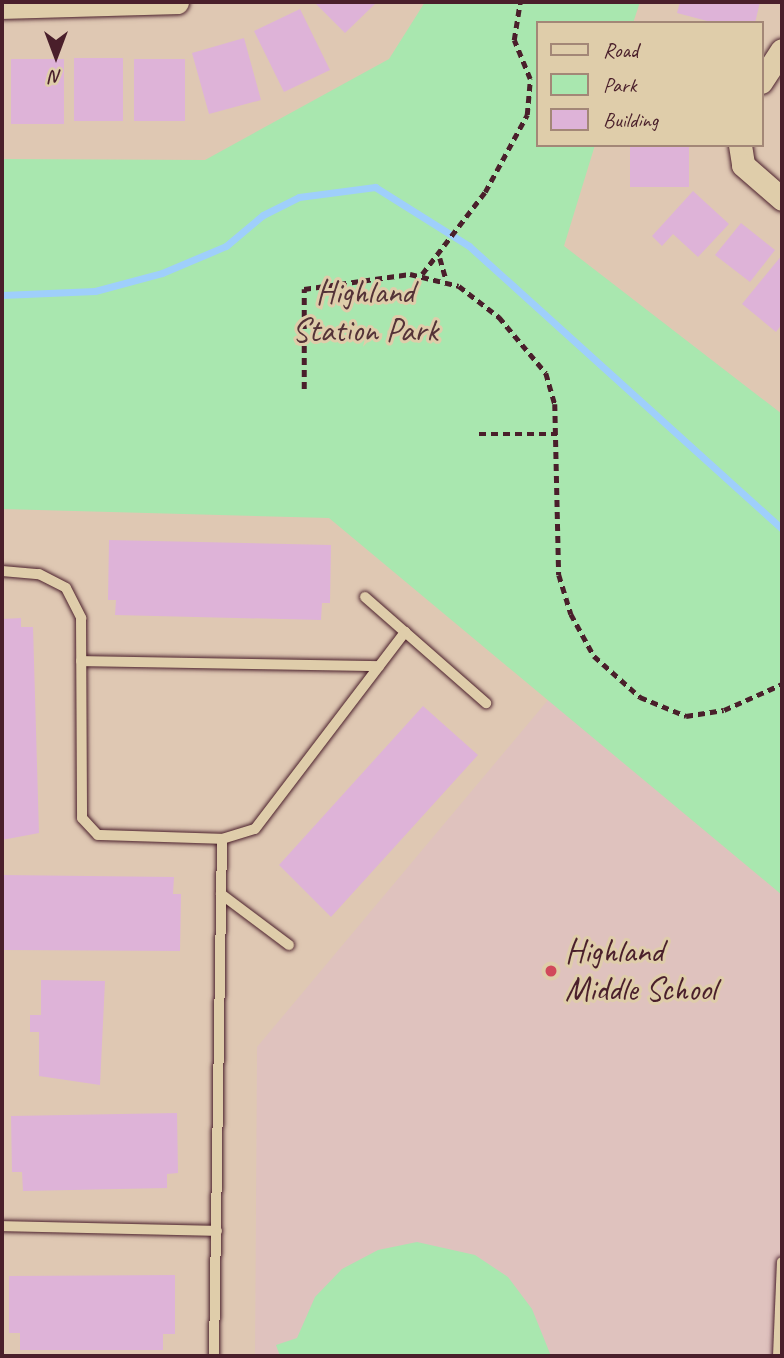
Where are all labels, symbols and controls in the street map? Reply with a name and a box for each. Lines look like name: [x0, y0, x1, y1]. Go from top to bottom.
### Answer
north arrow: [21, 21, 91, 91]
legend: [536, 21, 763, 147]
text: Road: [603, 37, 638, 63]
text: N: [50, 65, 62, 89]
text: Park: [603, 72, 636, 98]
text: Building: [603, 107, 658, 133]
park label: Highland Station Park: [292, 273, 438, 351]
place label: Highland Middle School: [565, 932, 716, 1010]
marker: Highland Middle School: [543, 963, 559, 979]

